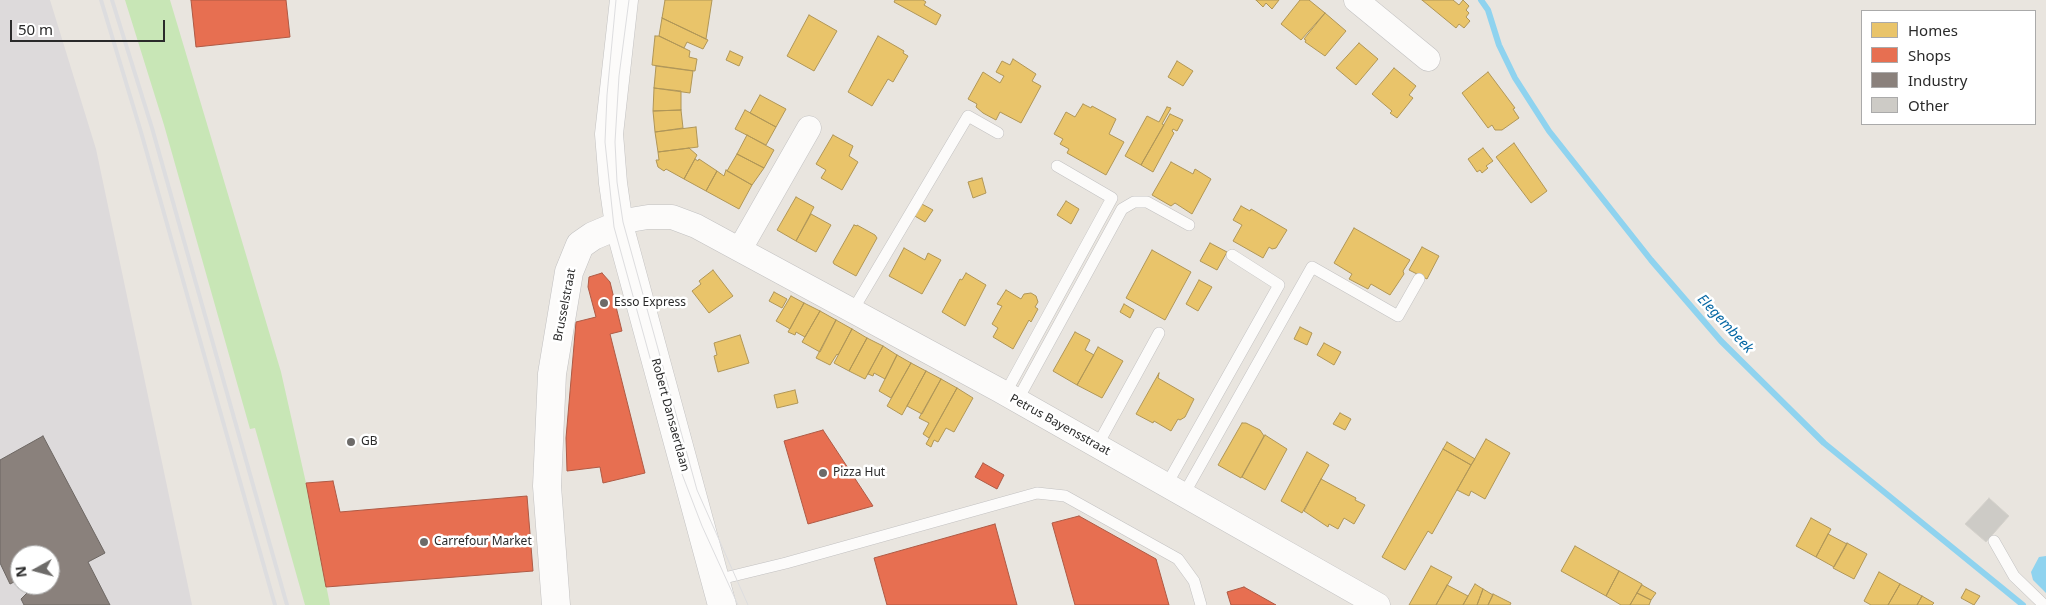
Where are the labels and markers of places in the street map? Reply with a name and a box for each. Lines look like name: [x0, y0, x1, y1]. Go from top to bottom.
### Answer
place label: Esso Express: [614, 296, 686, 310]
marker: Esso Express: [598, 297, 610, 309]
place label: GB: [361, 435, 378, 449]
marker: GB: [345, 436, 357, 448]
place label: Pizza Hut: [833, 466, 885, 480]
marker: Pizza Hut: [817, 467, 829, 479]
place label: Carrefour Market: [434, 535, 532, 549]
marker: Carrefour Market: [418, 536, 430, 548]

